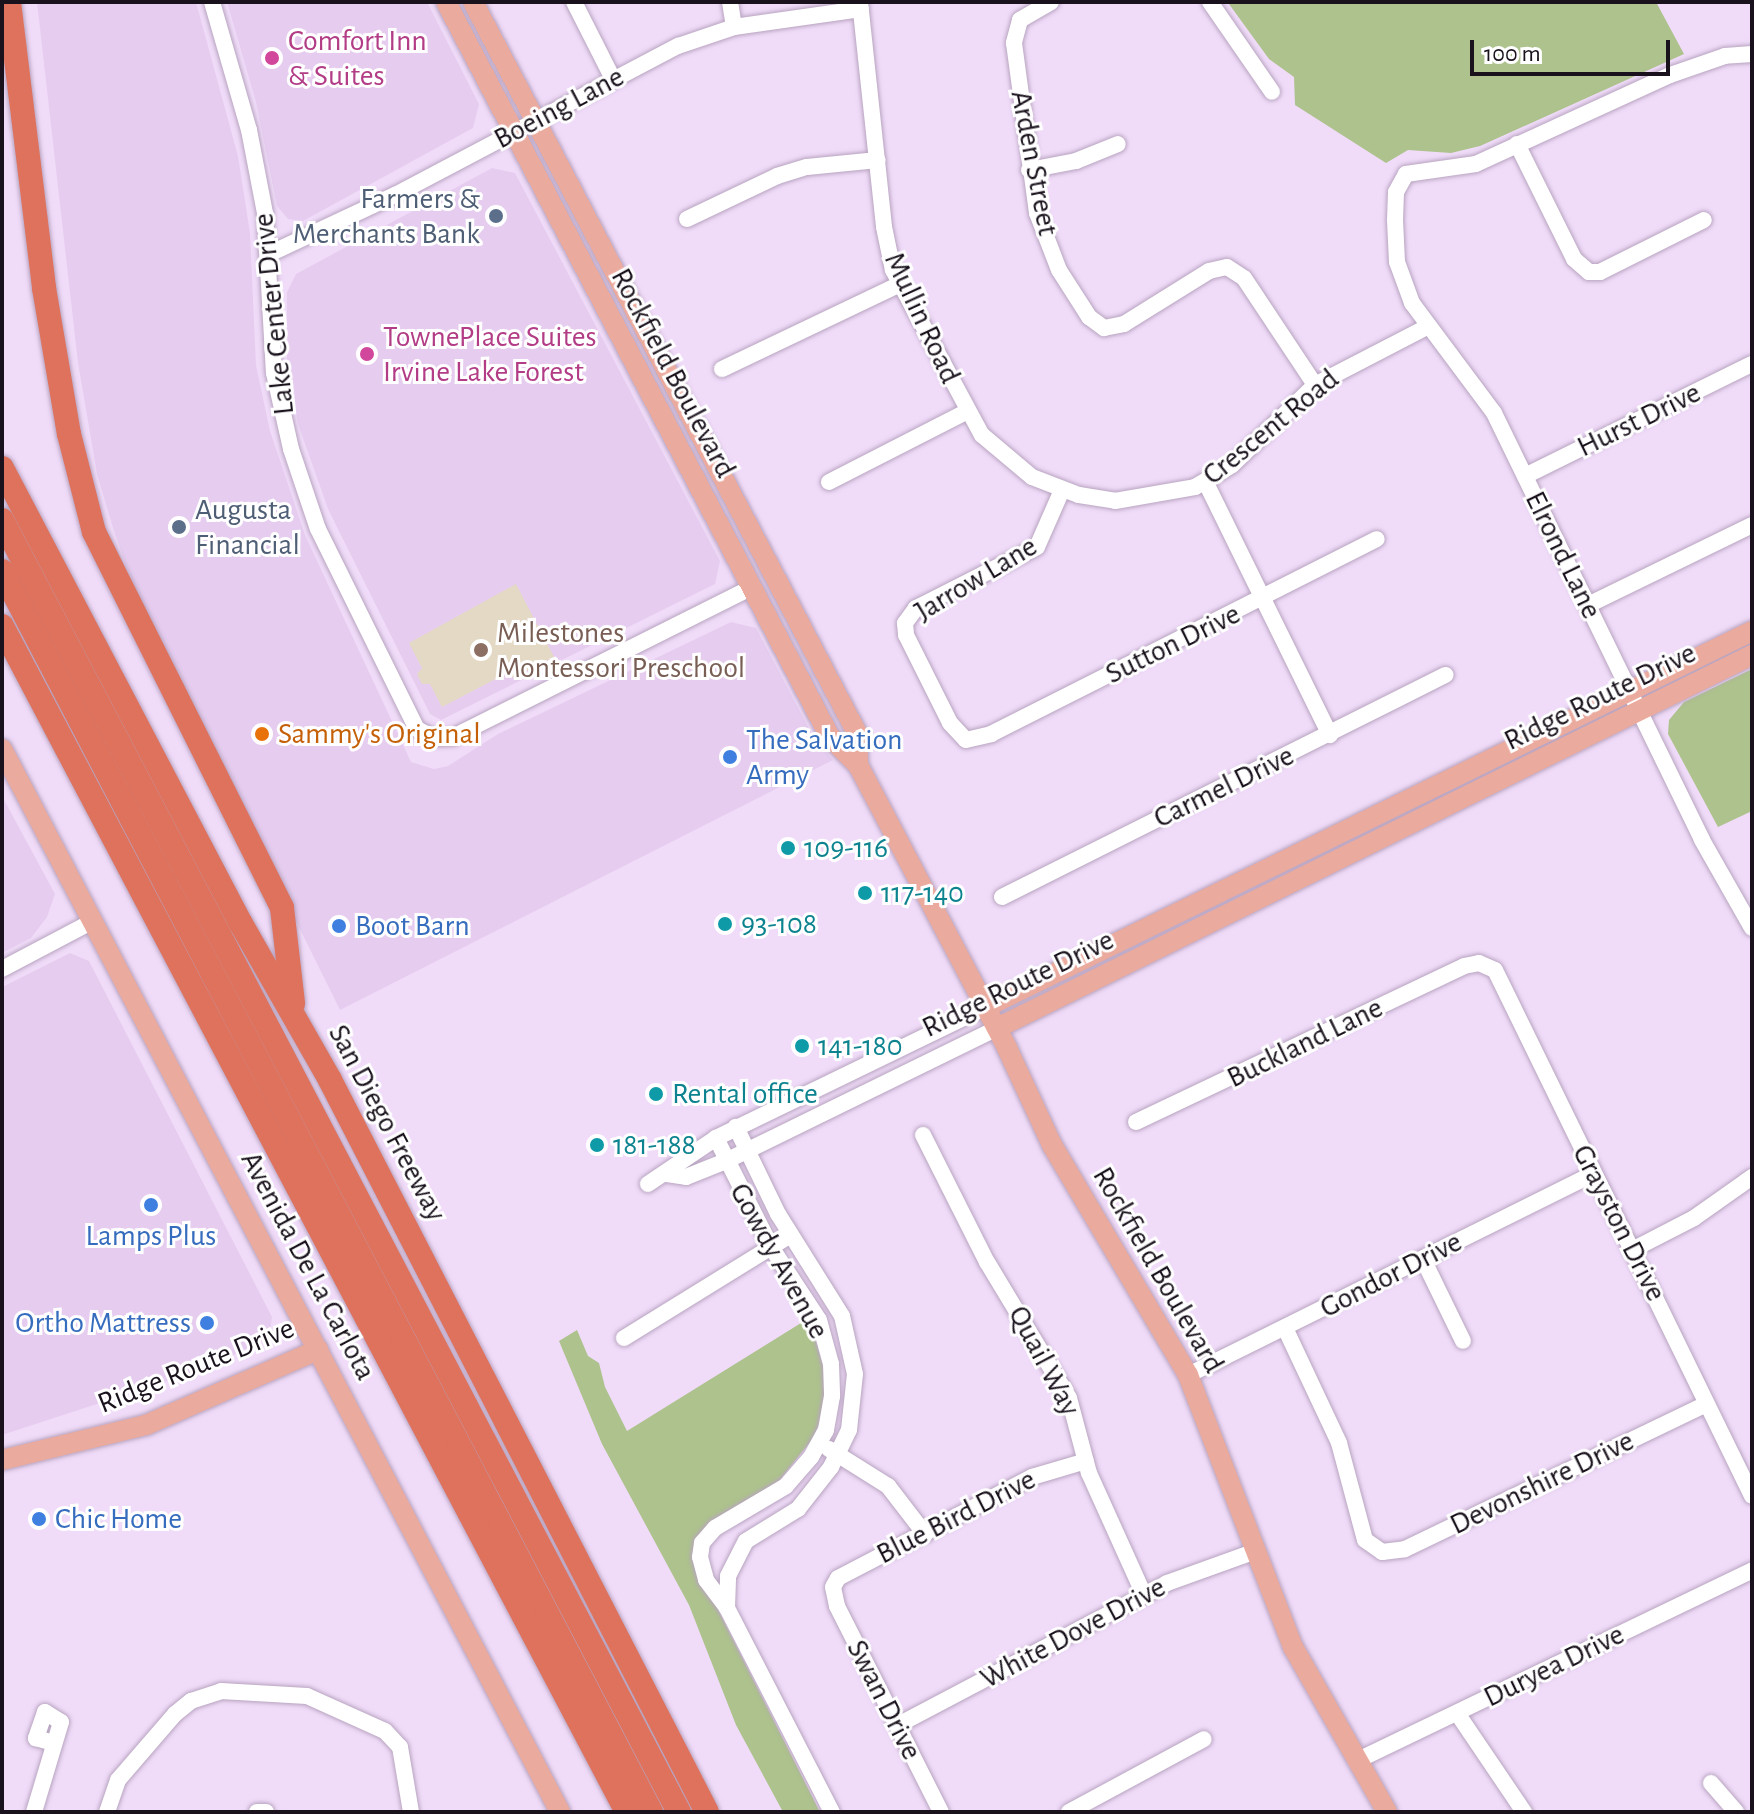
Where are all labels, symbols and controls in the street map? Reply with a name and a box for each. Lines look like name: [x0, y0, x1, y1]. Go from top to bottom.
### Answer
place label: Comfort Inn & Suites: [288, 23, 427, 94]
scale bar: [1474, 24, 1674, 74]
text: 100 m: [1484, 42, 1541, 66]
marker: Comfort Inn & Suites: [263, 49, 281, 67]
street label: Boeing Lane: [488, 59, 630, 157]
street label: Arden Street: [1002, 87, 1066, 239]
place label: Farmers & Merchants Bank: [293, 181, 480, 252]
marker: Farmers & Merchants Bank: [487, 207, 505, 225]
street label: Lake Center Drive: [246, 211, 302, 417]
street label: Mullin Road: [876, 247, 968, 389]
street label: Rockfield Boulevard: [603, 262, 743, 484]
place label: TownePlace Suites Irvine Lake Forest: [383, 319, 597, 390]
marker: TownePlace Suites Irvine Lake Forest: [358, 345, 376, 363]
street label: Crescent Road: [1196, 361, 1346, 493]
street label: Hurst Drive: [1571, 375, 1707, 465]
street label: Elrond Lane: [1517, 485, 1609, 625]
place label: Augusta Financial: [195, 492, 300, 562]
marker: Augusta Financial: [170, 518, 188, 536]
street label: Jarrow Lane: [908, 528, 1044, 630]
street label: Sutton Drive: [1100, 596, 1246, 692]
place label: Milestones Montessori Preschool: [497, 615, 745, 686]
street label: Ridge Route Drive: [1498, 635, 1702, 759]
marker: Milestones Montessori Preschool: [472, 641, 490, 659]
place label: Sammy's Original: [278, 716, 481, 752]
place label: The Salvation Army: [746, 722, 902, 792]
marker: Sammy's Original: [253, 725, 271, 743]
street label: Carmel Drive: [1148, 738, 1300, 836]
marker: The Salvation Army: [721, 748, 739, 766]
place label: 109-116: [804, 830, 888, 866]
marker: 109-116: [779, 839, 797, 857]
place label: 117-140: [881, 875, 964, 911]
marker: 117-140: [856, 884, 874, 902]
place label: 93-108: [741, 906, 817, 942]
place label: Boot Barn: [355, 908, 470, 944]
marker: 93-108: [716, 915, 734, 933]
marker: Boot Barn: [330, 917, 348, 935]
street label: Ridge Route Drive: [916, 922, 1120, 1046]
street label: Buckland Lane: [1221, 990, 1389, 1096]
street label: San Diego Freeway: [320, 1019, 454, 1227]
place label: 141-180: [818, 1028, 903, 1064]
marker: 141-180: [793, 1037, 811, 1055]
place label: Rental office: [672, 1076, 818, 1112]
marker: Rental office: [647, 1085, 665, 1103]
place label: 181-188: [613, 1127, 696, 1163]
marker: 181-188: [588, 1136, 606, 1154]
street label: Grayston Drive: [1564, 1139, 1674, 1307]
street label: Avenida De La Carlota: [233, 1145, 383, 1387]
street label: Rockfield Boulevard: [1084, 1161, 1232, 1379]
street label: Gowdy Avenue: [722, 1177, 836, 1345]
marker: Lamps Plus: [142, 1196, 160, 1214]
place label: Lamps Plus: [86, 1218, 216, 1254]
street label: Gondor Drive: [1314, 1224, 1468, 1326]
street label: Quail Way: [1000, 1300, 1088, 1422]
place label: Ortho Mattress: [15, 1305, 191, 1341]
street label: Ridge Route Drive: [92, 1310, 300, 1422]
marker: Ortho Mattress: [198, 1314, 216, 1332]
street label: Devonshire Drive: [1444, 1423, 1640, 1543]
street label: Blue Bird Drive: [871, 1462, 1041, 1572]
place label: Chic Home: [55, 1501, 182, 1537]
marker: Chic Home: [30, 1510, 48, 1528]
street label: White Dove Drive: [974, 1569, 1172, 1697]
street label: Duryea Drive: [1478, 1617, 1630, 1715]
street label: Swan Drive: [839, 1634, 929, 1766]

